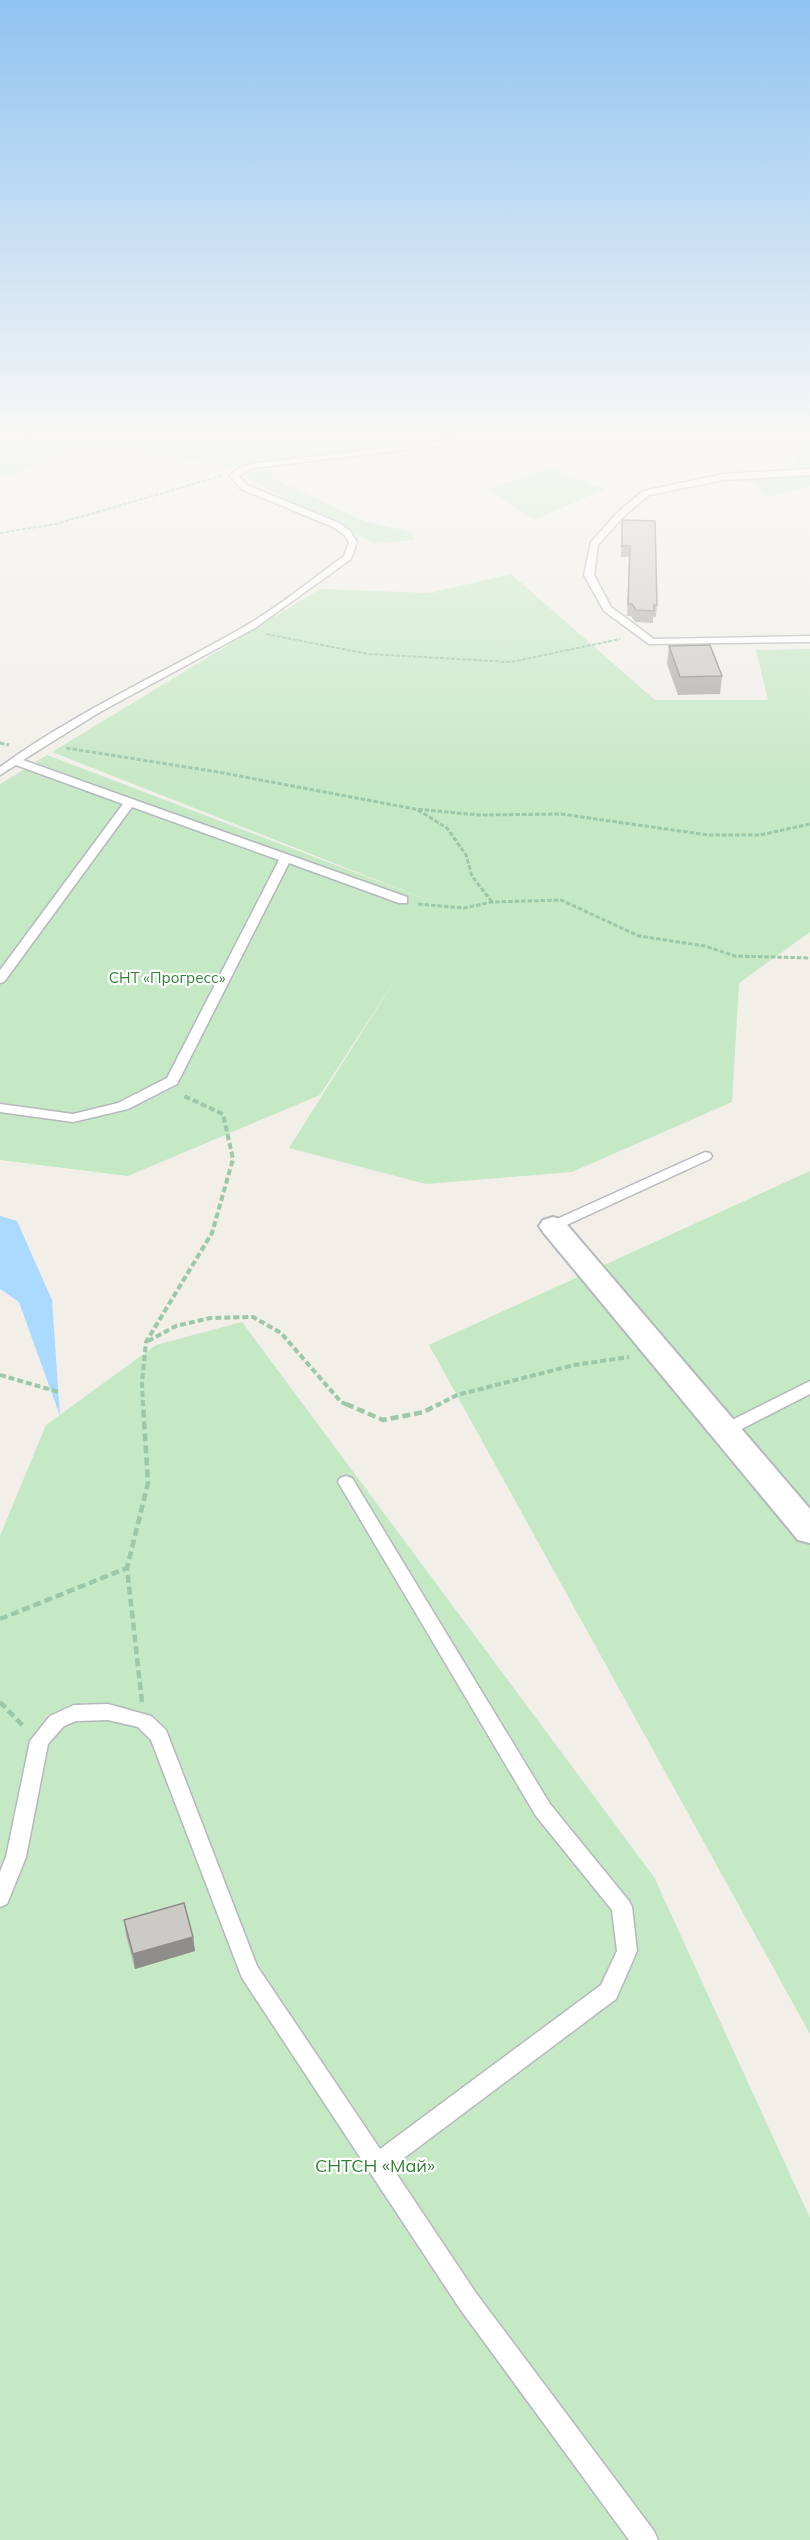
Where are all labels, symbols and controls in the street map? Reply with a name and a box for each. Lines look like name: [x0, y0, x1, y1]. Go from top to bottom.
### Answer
park label: СНТ «Прогресс»: [109, 968, 226, 987]
park label: СНТСН «Май»: [315, 2154, 435, 2177]

